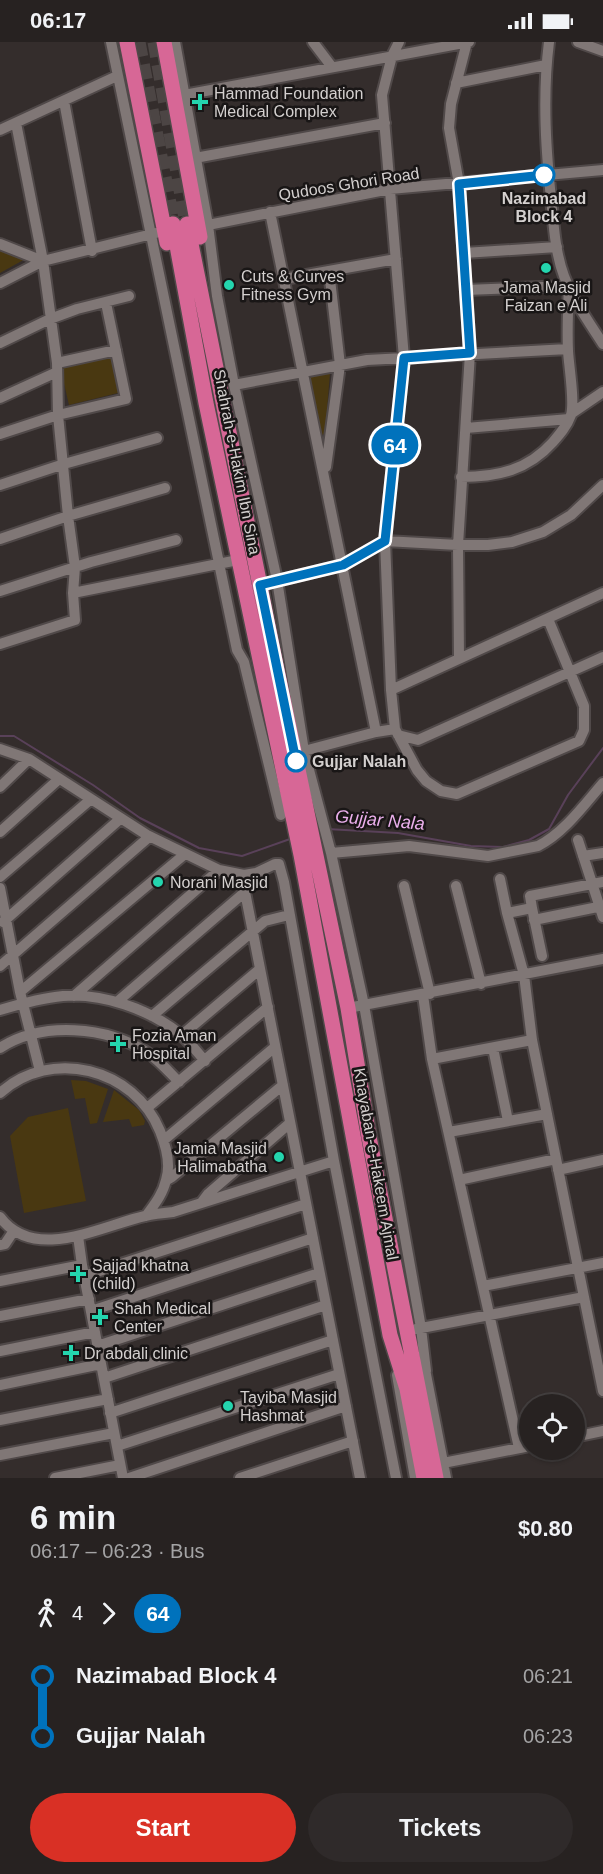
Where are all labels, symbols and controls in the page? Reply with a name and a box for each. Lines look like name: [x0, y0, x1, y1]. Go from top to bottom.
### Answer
text: 06:17: [30, 8, 86, 33]
place label: Hammad Foundation Medical Complex: [214, 85, 363, 120]
marker: Hammad Foundation Medical Complex: [191, 93, 209, 111]
street label: Qudoos Ghori Road: [277, 164, 421, 204]
marker: Nazimabad Block 4: [533, 164, 555, 186]
place label: Nazimabad Block 4: [502, 190, 586, 225]
marker: Jama Masjid Faizan e Ali: [539, 261, 553, 275]
place label: Cuts & Curves Fitness Gym: [241, 268, 344, 303]
marker: Cuts & Curves Fitness Gym: [222, 278, 236, 292]
place label: Jama Masjid Faizan e Ali: [501, 279, 591, 314]
street label: Shahrah-e-Hakim Ibn Sina: [211, 368, 263, 556]
line badge: 64: [368, 426, 422, 464]
text: 64: [383, 434, 407, 457]
marker: Gujjar Nalah: [285, 750, 307, 772]
place label: Gujjar Nalah: [312, 753, 406, 770]
water label: Gujjar Nala: [334, 806, 426, 834]
place label: Norani Masjid: [170, 874, 268, 891]
marker: Norani Masjid: [151, 875, 165, 889]
place label: Fozia Aman Hospital: [132, 1027, 216, 1062]
marker: Fozia Aman Hospital: [109, 1035, 127, 1053]
street label: Khayaban-e-Hakeem Ajmal: [351, 1067, 401, 1261]
place label: Jamia Masjid Halimabatha: [174, 1140, 267, 1175]
marker: Jamia Masjid Halimabatha: [272, 1150, 286, 1164]
place label: Sajjad khatna (child): [92, 1257, 189, 1292]
marker: Sajjad khatna (child): [69, 1265, 87, 1283]
place label: Shah Medical Center: [114, 1300, 211, 1335]
marker: Shah Medical Center: [91, 1308, 109, 1326]
marker: Dr abdali clinic: [62, 1344, 80, 1362]
place label: Dr abdali clinic: [84, 1345, 188, 1362]
place label: Tayiba Masjid Hashmat: [240, 1389, 337, 1424]
map controls: [519, 1394, 585, 1460]
button: locate: [519, 1394, 585, 1460]
marker: Tayiba Masjid Hashmat: [221, 1399, 235, 1413]
text: 6 min: [30, 1499, 116, 1536]
text: $0.80: [518, 1516, 573, 1541]
text: 06:17 – 06:23 · Bus: [30, 1540, 205, 1562]
icon: walk: [30, 1597, 63, 1630]
icon: forward: [92, 1597, 125, 1630]
text: 4: [72, 1602, 83, 1624]
text: 64: [146, 1602, 169, 1625]
text: Nazimabad Block 4: [76, 1663, 277, 1688]
text: 06:21: [523, 1665, 573, 1687]
text: Gujjar Nalah: [76, 1723, 206, 1748]
text: 06:23: [523, 1725, 573, 1747]
button: Start: [30, 1793, 296, 1862]
button: Tickets: [308, 1793, 573, 1862]

